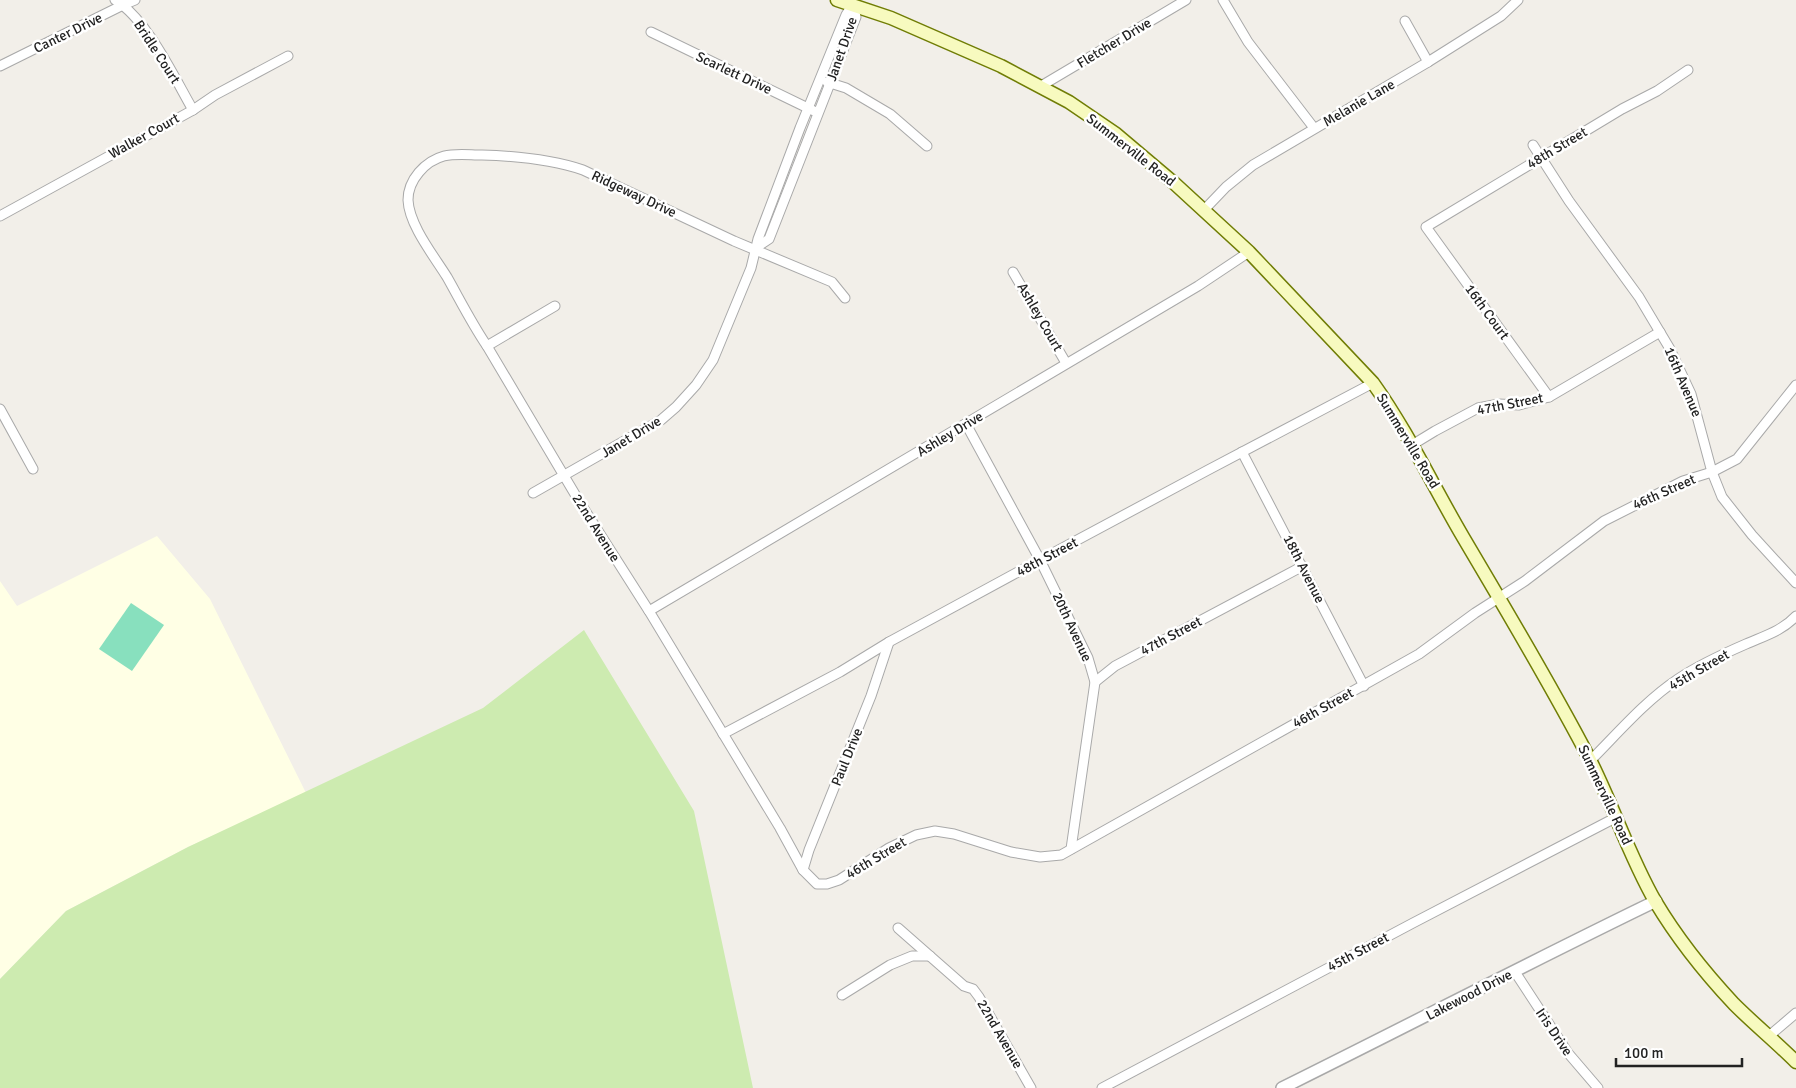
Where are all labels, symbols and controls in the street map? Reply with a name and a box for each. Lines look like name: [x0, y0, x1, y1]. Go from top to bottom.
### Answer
street label: Canter Drive: [31, 9, 105, 57]
street label: Fletcher Drive: [1074, 14, 1154, 72]
street label: Janet Drive: [823, 15, 861, 83]
street label: Bridle Court: [130, 17, 184, 87]
street label: Scarlett Drive: [693, 48, 775, 98]
street label: Melanie Lane: [1320, 76, 1398, 130]
street label: Walker Court: [106, 110, 182, 162]
street label: Summerville Road: [1083, 110, 1179, 190]
street label: 48th Street: [1524, 123, 1590, 173]
street label: Ridgeway Drive: [589, 167, 679, 221]
street label: Ashley Court: [1014, 280, 1066, 354]
street label: 16th Court: [1461, 281, 1513, 343]
street label: 16th Avenue: [1661, 344, 1705, 420]
street label: 47th Street: [1475, 389, 1545, 419]
street label: Summerville Road: [1373, 390, 1443, 492]
street label: Ashley Drive: [914, 408, 986, 460]
street label: Janet Drive: [598, 412, 664, 462]
street label: 46th Street: [1630, 471, 1698, 513]
street label: 22nd Avenue: [568, 491, 624, 565]
street label: 18th Avenue: [1280, 532, 1328, 606]
street label: 48th Street: [1013, 534, 1081, 580]
street label: 20th Avenue: [1049, 590, 1095, 664]
street label: 47th Street: [1137, 613, 1205, 659]
street label: 45th Street: [1666, 646, 1732, 694]
street label: 46th Street: [1289, 684, 1357, 732]
street label: Paul Drive: [828, 726, 866, 788]
street label: Summerville Road: [1574, 742, 1636, 848]
street label: 46th Street: [843, 833, 909, 883]
street label: 45th Street: [1324, 929, 1392, 975]
street label: Lakewood Drive: [1423, 966, 1515, 1024]
street label: 22nd Avenue: [973, 996, 1027, 1072]
street label: Iris Drive: [1532, 1005, 1576, 1059]
scale bar: [1616, 1036, 1742, 1068]
text: 100 m: [1624, 1044, 1664, 1062]

